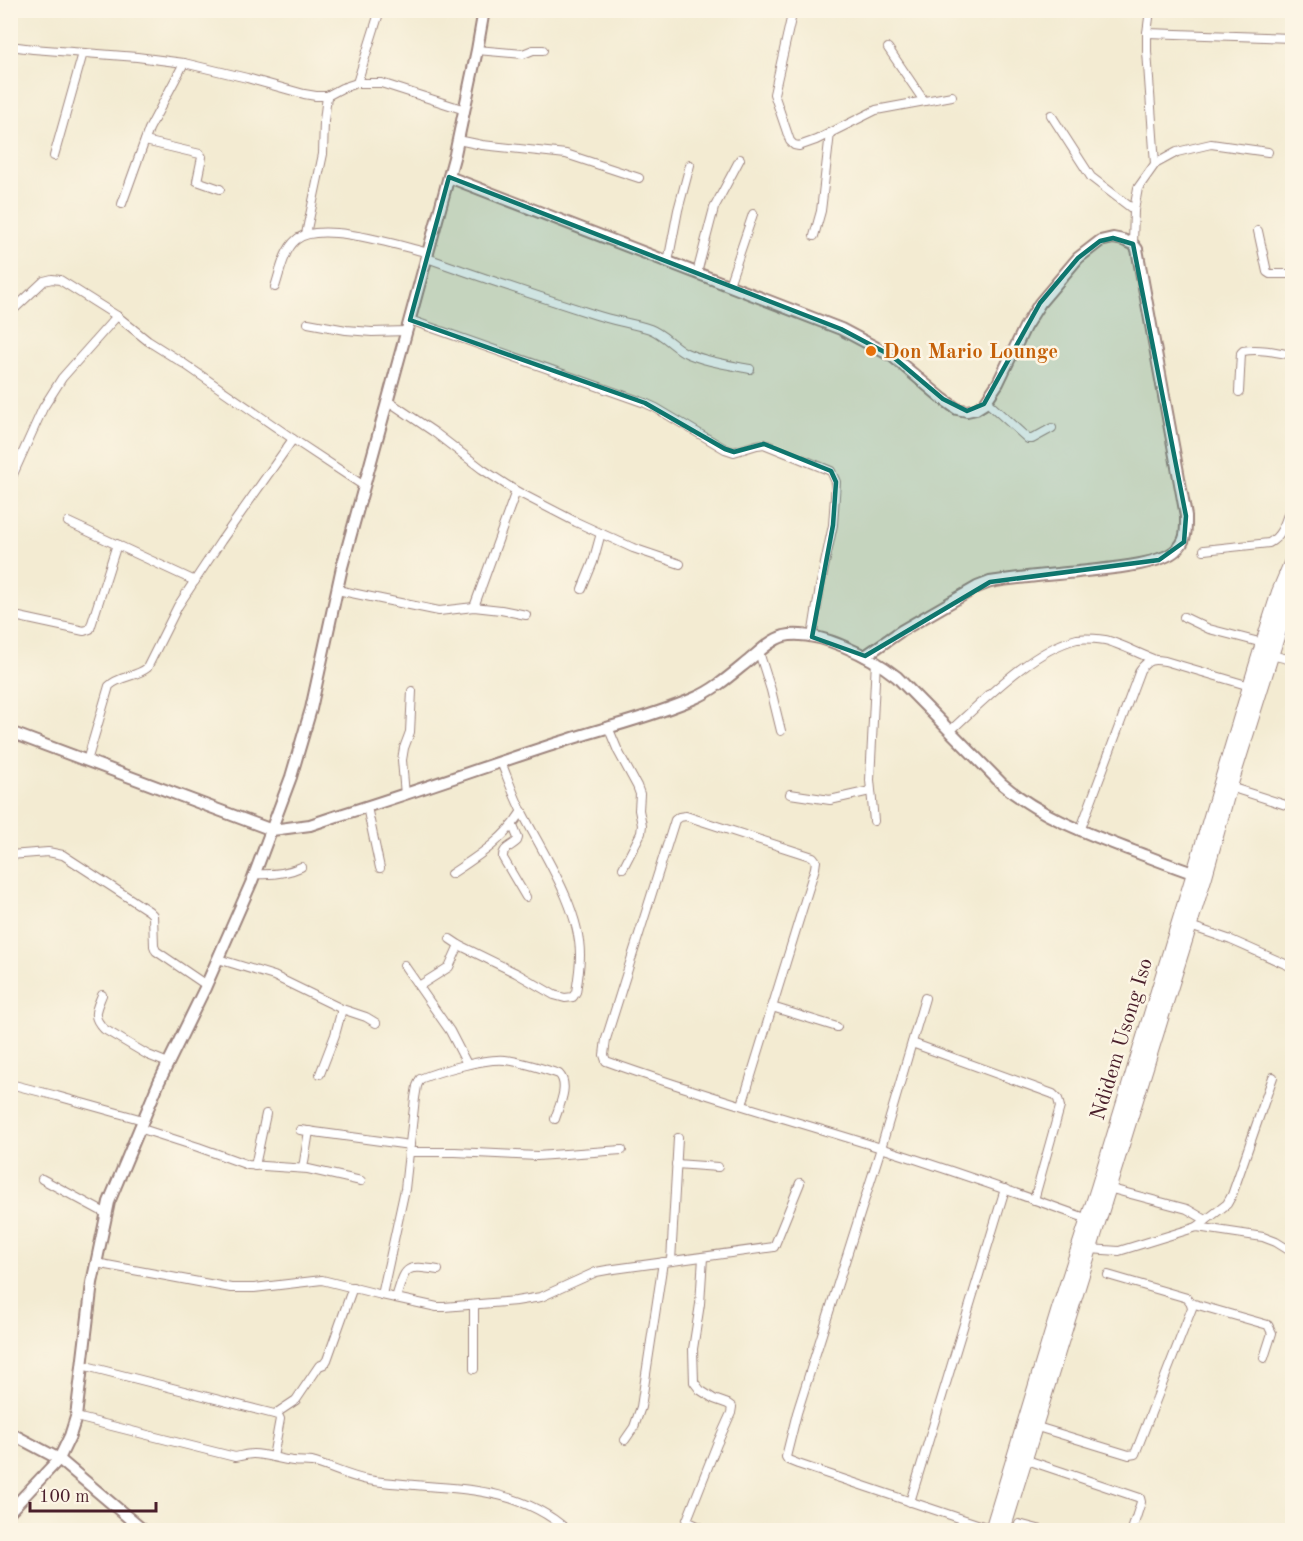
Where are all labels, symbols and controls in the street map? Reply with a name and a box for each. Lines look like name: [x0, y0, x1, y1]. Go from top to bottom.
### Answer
place label: Don Mario Lounge: [883, 342, 1058, 363]
marker: Don Mario Lounge: [864, 344, 878, 358]
street label: Ndidem Usong Iso: [1088, 956, 1157, 1123]
scale bar: [30, 1475, 156, 1513]
text: 100 m: [39, 1488, 90, 1506]

